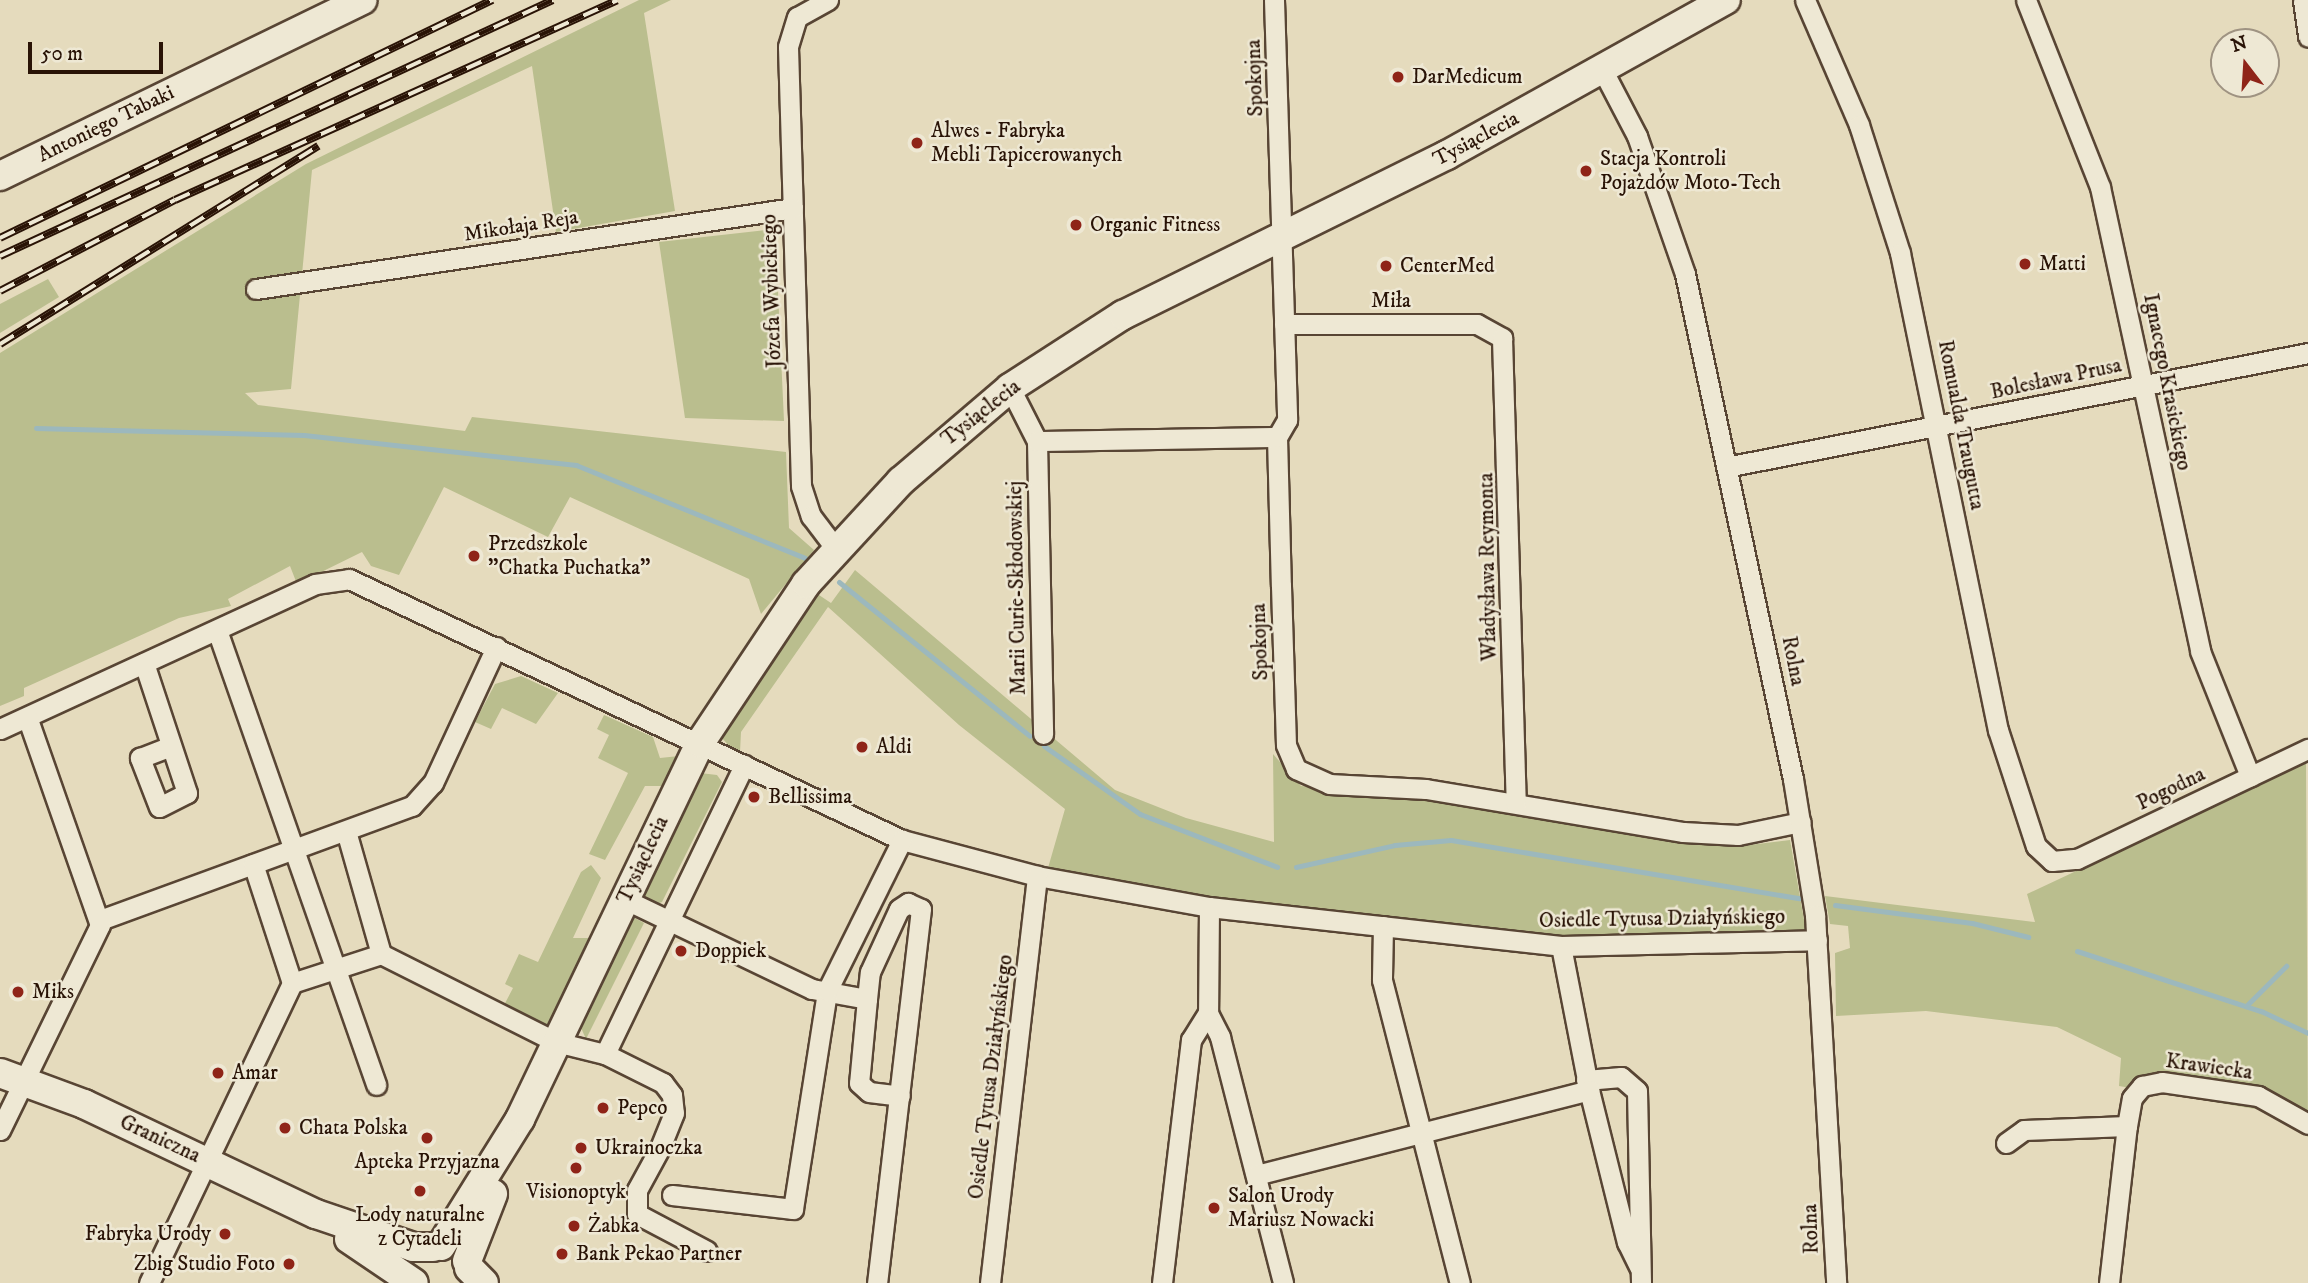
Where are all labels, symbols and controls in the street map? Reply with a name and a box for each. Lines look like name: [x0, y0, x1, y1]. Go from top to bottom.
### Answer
scale bar: [32, 28, 166, 72]
north arrow: [2210, 28, 2280, 98]
text: N: [2228, 31, 2250, 58]
street label: Spokojna: [1241, 39, 1269, 117]
text: 50 m: [41, 41, 83, 67]
place label: DarMedicum: [1412, 64, 1523, 90]
marker: DarMedicum: [1390, 69, 1406, 85]
street label: Antoniego Tabaki: [34, 80, 178, 168]
street label: Tysiąclecia: [1429, 106, 1523, 172]
place label: Alwes - Fabryka Mebli Tapicerowanych: [931, 118, 1122, 168]
marker: Alwes - Fabryka Mebli Tapicerowanych: [909, 135, 925, 151]
place label: Stacja Kontroli Pojazdów Moto-Tech: [1600, 146, 1781, 196]
marker: Stacja Kontroli Pojazdów Moto-Tech: [1578, 163, 1594, 179]
street label: Mikołaja Reja: [462, 205, 580, 247]
place label: Organic Fitness: [1090, 212, 1220, 238]
street label: Józefa Wybickiego: [757, 214, 787, 368]
marker: Organic Fitness: [1068, 217, 1084, 233]
place label: Matti: [2039, 251, 2086, 277]
place label: CenterMed: [1400, 253, 1495, 279]
marker: Matti: [2017, 256, 2033, 272]
marker: CenterMed: [1378, 258, 1394, 274]
street label: Miła: [1371, 288, 1411, 314]
street label: Ignacego Krasickiego: [2138, 292, 2196, 472]
street label: Romualda Traugutta: [1932, 338, 1990, 512]
street label: Bolesława Prusa: [1988, 353, 2124, 405]
street label: Tysiąclecia: [936, 374, 1026, 452]
street label: Władysława Reymonta: [1474, 472, 1502, 662]
street label: Marii Curie-Skłodowskiej: [1003, 481, 1031, 695]
place label: Przedszkole "Chatka Puchatka": [488, 531, 651, 581]
marker: Przedszkole "Chatka Puchatka": [466, 548, 482, 564]
street label: Spokojna: [1246, 603, 1274, 681]
street label: Rolna: [1776, 634, 1810, 688]
place label: Aldi: [876, 734, 912, 760]
marker: Aldi: [854, 739, 870, 755]
street label: Pogodna: [2133, 762, 2209, 816]
place label: Bellissima: [768, 784, 852, 810]
marker: Bellissima: [746, 789, 762, 805]
street label: Tysiąclecia: [612, 812, 674, 908]
street label: Osiedle Tytusa Działyńskiego: [1539, 904, 1785, 934]
place label: Doppiek: [695, 938, 766, 964]
marker: Doppiek: [673, 943, 689, 959]
street label: Osiedle Tytusa Działyńskiego: [963, 953, 1019, 1201]
place label: Miks: [32, 979, 74, 1005]
marker: Miks: [10, 984, 26, 1000]
street label: Krawiecka: [2164, 1048, 2254, 1086]
place label: Amar: [232, 1060, 278, 1086]
marker: Amar: [210, 1065, 226, 1081]
place label: Pepco: [617, 1095, 667, 1121]
marker: Pepco: [595, 1100, 611, 1116]
street label: Graniczna: [116, 1109, 204, 1169]
place label: Chata Polska: [299, 1115, 408, 1141]
marker: Chata Polska: [277, 1120, 293, 1136]
marker: Apteka Przyjazna: [419, 1130, 435, 1146]
place label: Ukrainoczka: [595, 1135, 702, 1161]
marker: Ukrainoczka: [573, 1140, 589, 1156]
place label: Apteka Przyjazna: [354, 1149, 500, 1175]
marker: Visionoptyk: [568, 1160, 584, 1176]
place label: Visionoptyk: [526, 1179, 626, 1205]
marker: Lody naturalne z Cytadeli: [412, 1183, 428, 1199]
place label: Salon Urody Mariusz Nowacki: [1228, 1183, 1374, 1233]
marker: Salon Urody Mariusz Nowacki: [1206, 1200, 1222, 1216]
place label: Lody naturalne z Cytadeli: [355, 1202, 485, 1252]
street label: Rolna: [1798, 1203, 1824, 1255]
place label: Żabka: [588, 1213, 639, 1239]
marker: Żabka: [566, 1218, 582, 1234]
place label: Fabryka Urody: [85, 1221, 211, 1247]
marker: Fabryka Urody: [217, 1226, 233, 1242]
place label: Bank Pekao Partner: [576, 1241, 742, 1267]
marker: Bank Pekao Partner: [554, 1246, 570, 1262]
place label: Zbig Studio Foto: [134, 1251, 275, 1277]
marker: Zbig Studio Foto: [281, 1256, 297, 1272]

